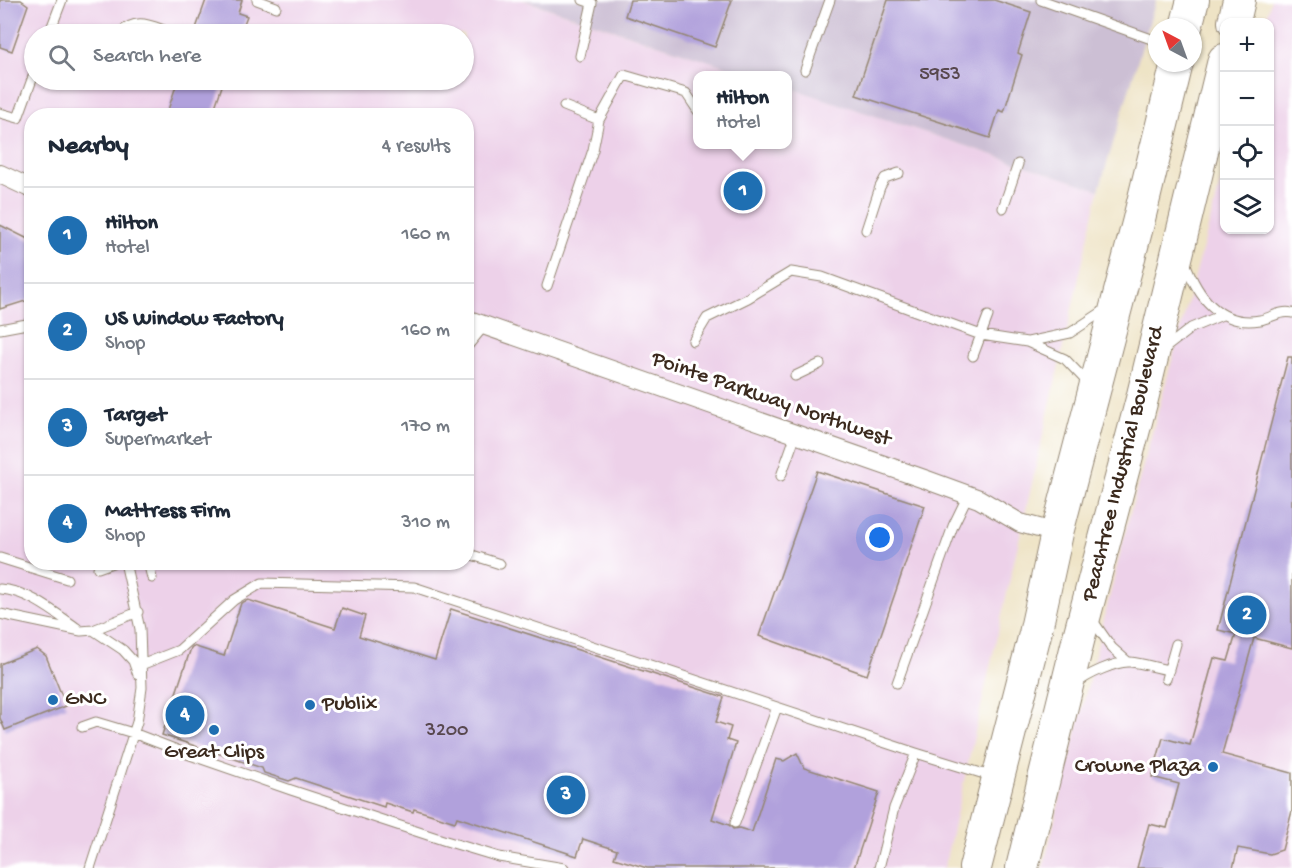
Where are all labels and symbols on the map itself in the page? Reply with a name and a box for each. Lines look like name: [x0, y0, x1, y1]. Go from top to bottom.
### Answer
north arrow: [1148, 18, 1202, 72]
house number: 5953: [919, 64, 961, 87]
pin: 1: [724, 168, 762, 213]
street label: Peachtree Industrial Boulevard: [1077, 322, 1171, 605]
street label: Pointe Parkway Northwest: [647, 346, 896, 454]
your location: [865, 523, 894, 552]
pin: 2: [1228, 592, 1266, 638]
place label: GNC: [65, 687, 107, 713]
pin: 4: [166, 692, 204, 738]
place label: Publix: [321, 692, 378, 718]
marker: GNC: [46, 693, 60, 707]
marker: Publix: [303, 698, 317, 712]
house number: 3200: [425, 720, 468, 743]
marker: Great Clips: [207, 723, 221, 737]
place label: Great Clips: [164, 740, 265, 766]
place label: Crowne Plaza: [1075, 754, 1202, 780]
marker: Crowne Plaza: [1206, 760, 1220, 774]
pin: 3: [546, 772, 586, 818]

